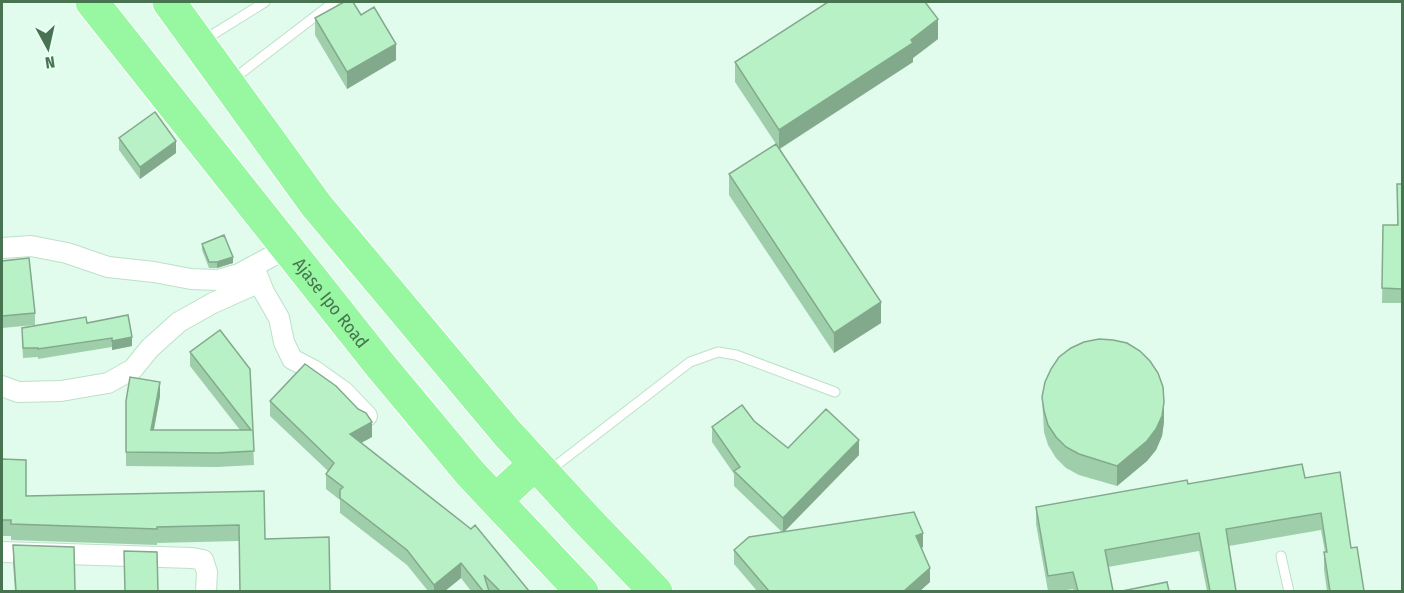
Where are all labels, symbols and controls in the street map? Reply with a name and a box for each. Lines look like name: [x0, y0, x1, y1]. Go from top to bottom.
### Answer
north arrow: [18, 18, 78, 78]
text: N: [44, 52, 56, 72]
street label: Ajase Ipo Road: [288, 253, 373, 352]

